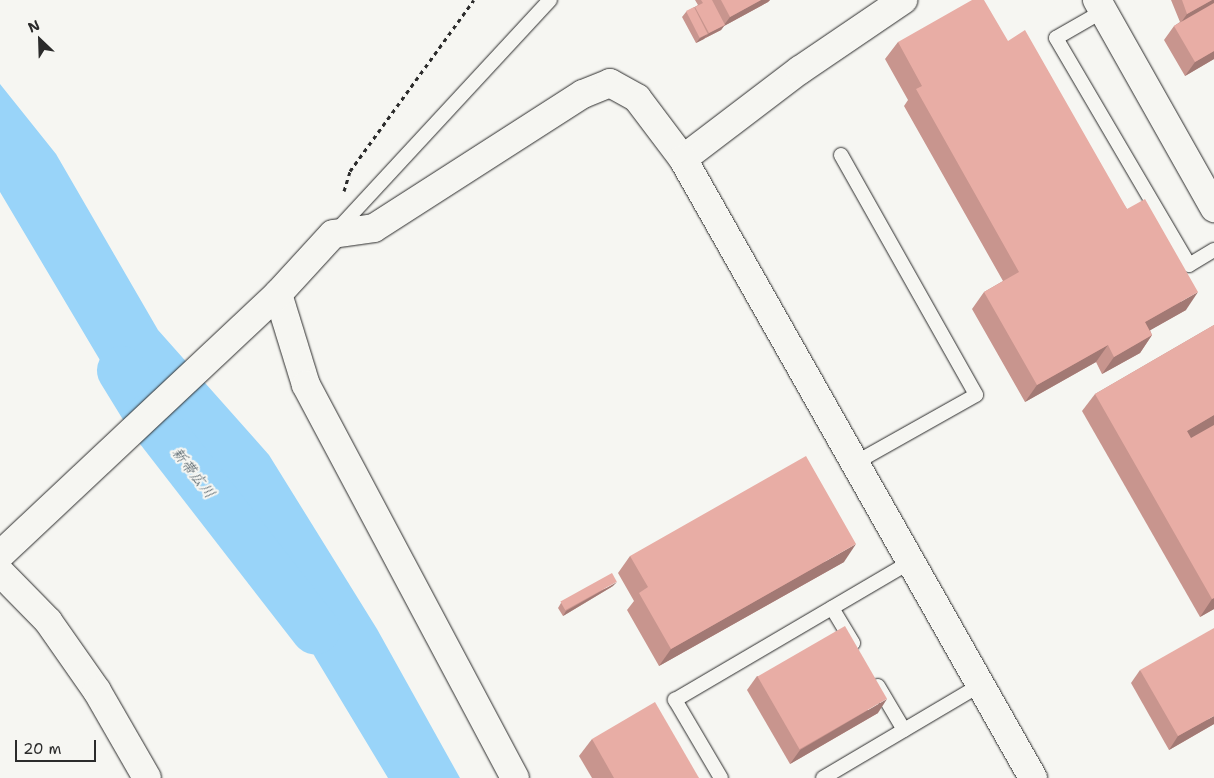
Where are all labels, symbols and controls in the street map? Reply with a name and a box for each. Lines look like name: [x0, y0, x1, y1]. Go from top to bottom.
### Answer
north arrow: [15, 15, 65, 65]
text: N: [25, 16, 43, 37]
water label: 新帯広川: [167, 444, 219, 502]
scale bar: [18, 730, 99, 762]
text: 20 m: [23, 739, 62, 759]

